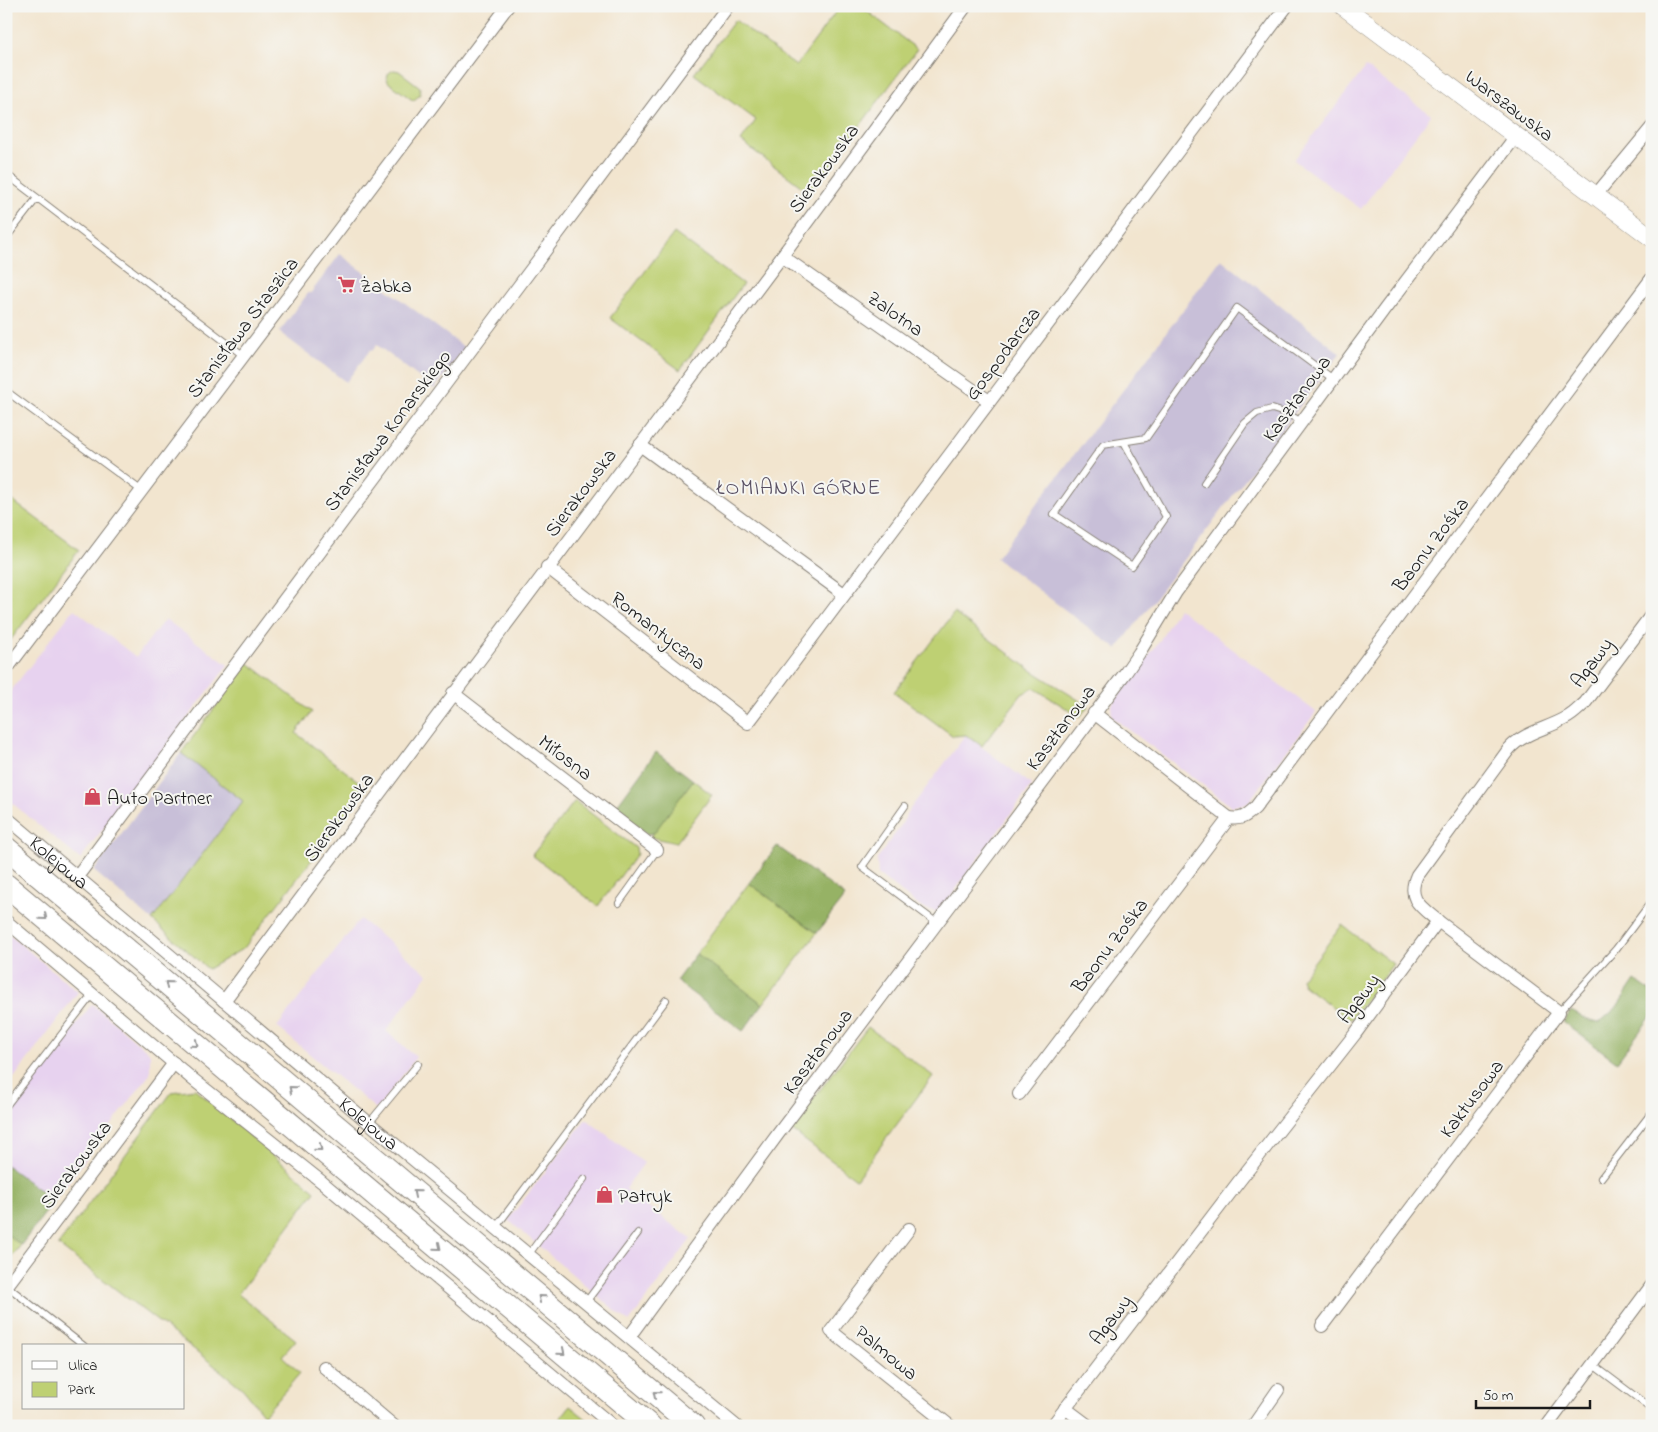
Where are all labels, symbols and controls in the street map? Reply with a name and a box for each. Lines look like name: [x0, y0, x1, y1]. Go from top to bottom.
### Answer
street label: Warszawska: [1458, 64, 1559, 150]
street label: Sierakowska: [783, 119, 867, 220]
street label: Stanisława Staszica: [181, 252, 307, 405]
place label: Żabka: [360, 273, 412, 302]
supermarket icon: Żabka: [336, 275, 356, 295]
street label: Zalotna: [860, 285, 929, 345]
street label: Gospodarcza: [959, 302, 1049, 407]
street label: Stanisława Konarskiego: [318, 344, 460, 519]
street label: Kasztanowa: [1257, 350, 1339, 449]
street label: Sierakowska: [539, 443, 625, 544]
district label: ŁOMIANKI GÓRNE: [716, 474, 881, 504]
street label: Baonu Zośka: [1386, 492, 1477, 600]
street label: Romantyczna: [604, 585, 711, 678]
street label: Agawy: [1564, 632, 1622, 695]
street label: Kasztanowa: [1020, 680, 1104, 777]
street label: Miłosna: [531, 729, 598, 789]
street label: Sierakowska: [298, 768, 382, 869]
place label: Auto Partner: [107, 785, 213, 814]
shop icon: Auto Partner: [83, 787, 103, 807]
street label: Kolejowa: [22, 830, 94, 898]
street label: Baonu Zośka: [1065, 893, 1156, 1001]
one-way arrow: [38, 911, 47, 920]
street label: Agawy: [1331, 968, 1389, 1031]
one-way arrow: [164, 981, 173, 990]
street label: Kasztanowa: [777, 1004, 861, 1101]
one-way arrow: [189, 1038, 198, 1046]
street label: Kaktusowa: [1434, 1054, 1512, 1145]
one-way arrow: [289, 1086, 298, 1094]
street label: Kolejowa: [331, 1091, 404, 1159]
street label: Sierakowska: [34, 1115, 120, 1216]
one-way arrow: [314, 1142, 323, 1151]
place label: Patryk: [618, 1183, 672, 1212]
shop icon: Patryk: [594, 1185, 614, 1205]
one-way arrow: [413, 1190, 422, 1199]
one-way arrow: [432, 1242, 441, 1250]
street label: Agawy: [1083, 1289, 1141, 1352]
one-way arrow: [537, 1294, 546, 1303]
street label: Palmowa: [847, 1319, 923, 1389]
legend: [22, 1344, 185, 1410]
one-way arrow: [557, 1346, 566, 1355]
text: Ulica: [68, 1355, 97, 1377]
scale bar: [1476, 1377, 1589, 1409]
text: Park: [68, 1379, 96, 1401]
text: 50 m: [1483, 1385, 1514, 1407]
one-way arrow: [652, 1391, 661, 1400]

